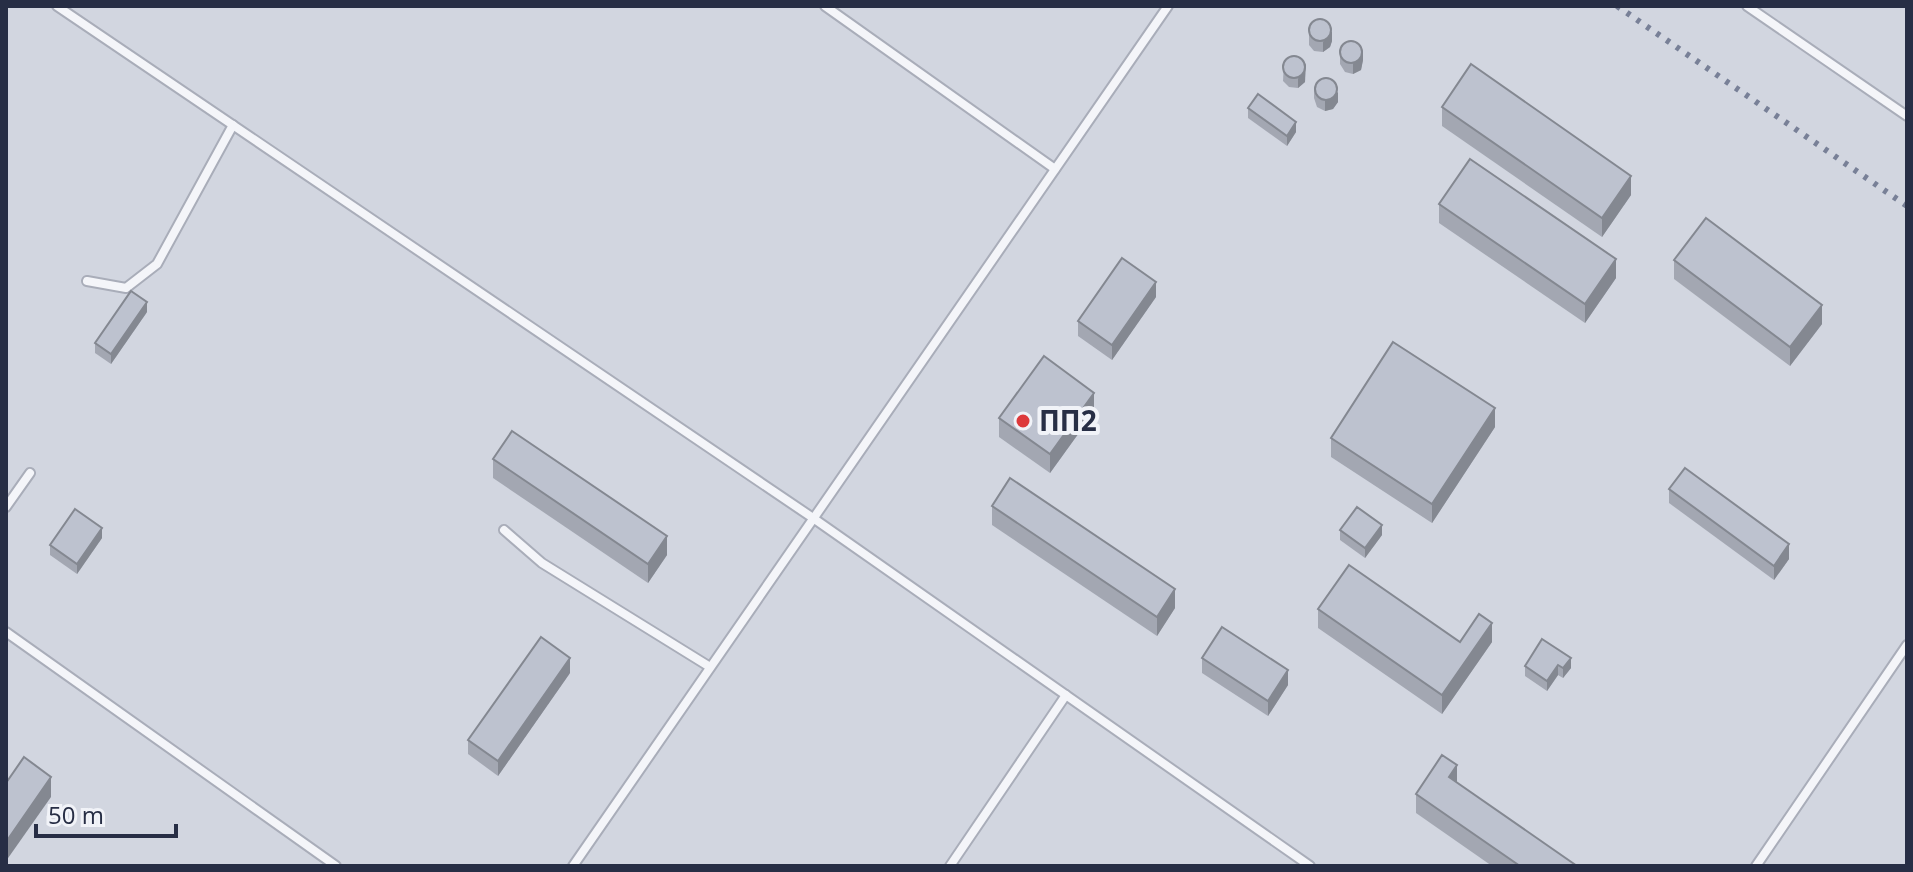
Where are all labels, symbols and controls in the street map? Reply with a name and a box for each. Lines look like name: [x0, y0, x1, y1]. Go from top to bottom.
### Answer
place label: ПП2: [1039, 401, 1097, 439]
marker: ПП2: [1014, 412, 1032, 430]
scale bar: [36, 788, 176, 838]
text: 50 m: [48, 798, 104, 831]

